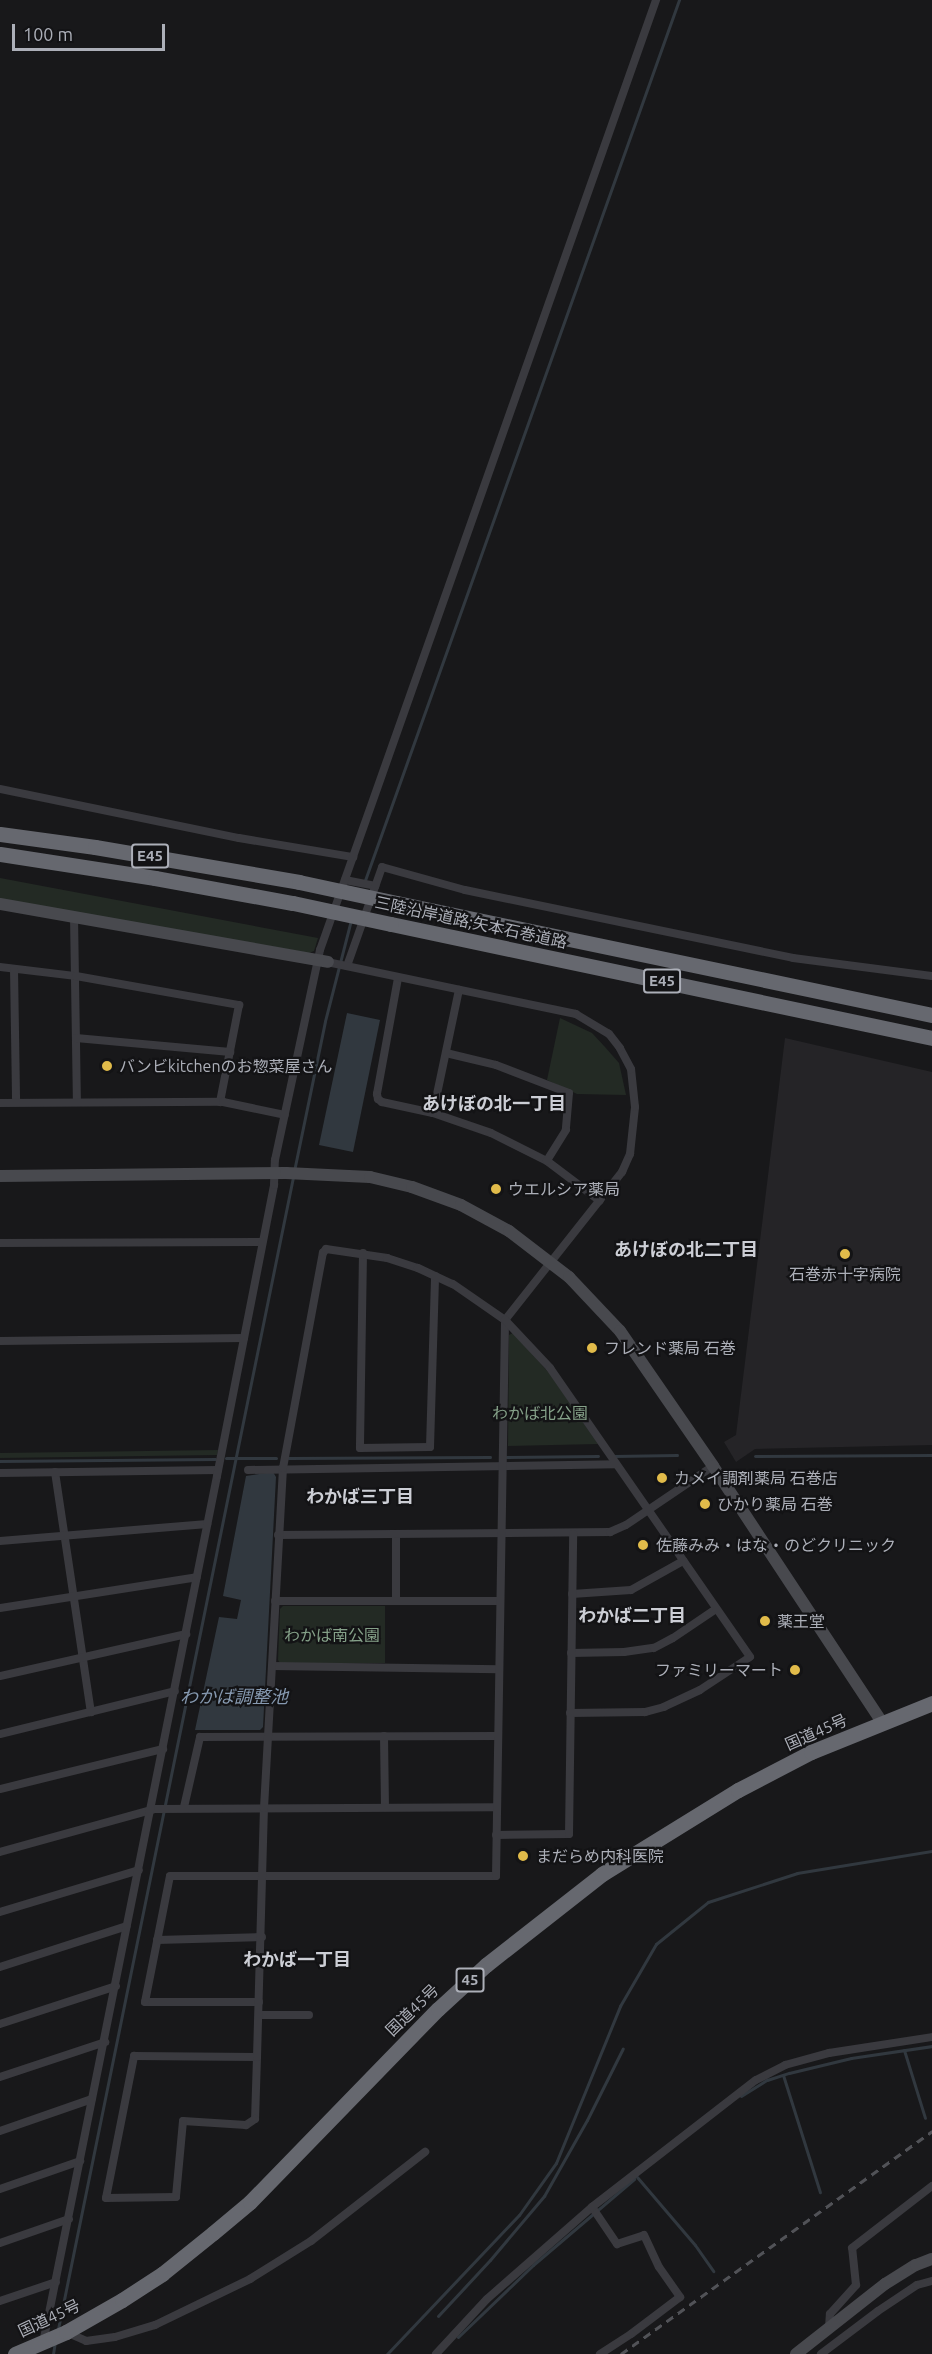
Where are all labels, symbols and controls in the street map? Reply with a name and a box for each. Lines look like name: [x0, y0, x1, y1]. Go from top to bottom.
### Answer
scale bar: [15, 12, 168, 50]
text: 100 m: [23, 24, 73, 44]
road number: E45: [130, 844, 170, 868]
street label: 三陸沿岸道路;矢本石巻道路: [373, 892, 569, 952]
road number: E45: [642, 969, 682, 993]
place label: バンビkitchenのお惣菜屋さん: [119, 1056, 332, 1076]
marker: バンビkitchenのお惣菜屋さん: [100, 1059, 114, 1073]
district label: あけぼの北一丁目: [422, 1092, 566, 1114]
place label: ウエルシア薬局: [508, 1179, 620, 1199]
marker: ウエルシア薬局: [489, 1182, 503, 1196]
district label: あけぼの北二丁目: [614, 1238, 758, 1260]
marker: 石巻赤十字病院: [836, 1245, 854, 1263]
place label: 石巻赤十字病院: [789, 1264, 901, 1284]
place label: フレンド薬局 石巻: [604, 1338, 736, 1358]
marker: フレンド薬局 石巻: [585, 1341, 599, 1355]
park label: わかば北公園: [492, 1403, 588, 1423]
place label: カメイ調剤薬局 石巻店: [674, 1468, 838, 1488]
marker: カメイ調剤薬局 石巻店: [655, 1471, 669, 1485]
district label: わかば三丁目: [306, 1485, 414, 1507]
place label: ひかり薬局 石巻: [717, 1494, 833, 1514]
marker: ひかり薬局 石巻: [698, 1497, 712, 1511]
place label: 佐藤みみ・はな・のどクリニック: [656, 1535, 896, 1555]
marker: 佐藤みみ・はな・のどクリニック: [634, 1536, 652, 1554]
district label: わかば二丁目: [578, 1604, 686, 1626]
place label: 薬王堂: [777, 1611, 825, 1631]
marker: 薬王堂: [758, 1614, 772, 1628]
park label: わかば南公園: [284, 1625, 380, 1645]
place label: ファミリーマート: [655, 1660, 783, 1680]
marker: ファミリーマート: [788, 1663, 802, 1677]
water label: わかば調整池: [180, 1685, 288, 1707]
street label: 国道45号: [782, 1710, 850, 1754]
place label: まだらめ内科医院: [536, 1846, 664, 1866]
marker: まだらめ内科医院: [514, 1847, 532, 1865]
district label: わかば一丁目: [243, 1948, 351, 1970]
road number: 45: [455, 1968, 485, 1992]
street label: 国道45号: [382, 1980, 442, 2040]
street label: 国道45号: [15, 2295, 83, 2341]

